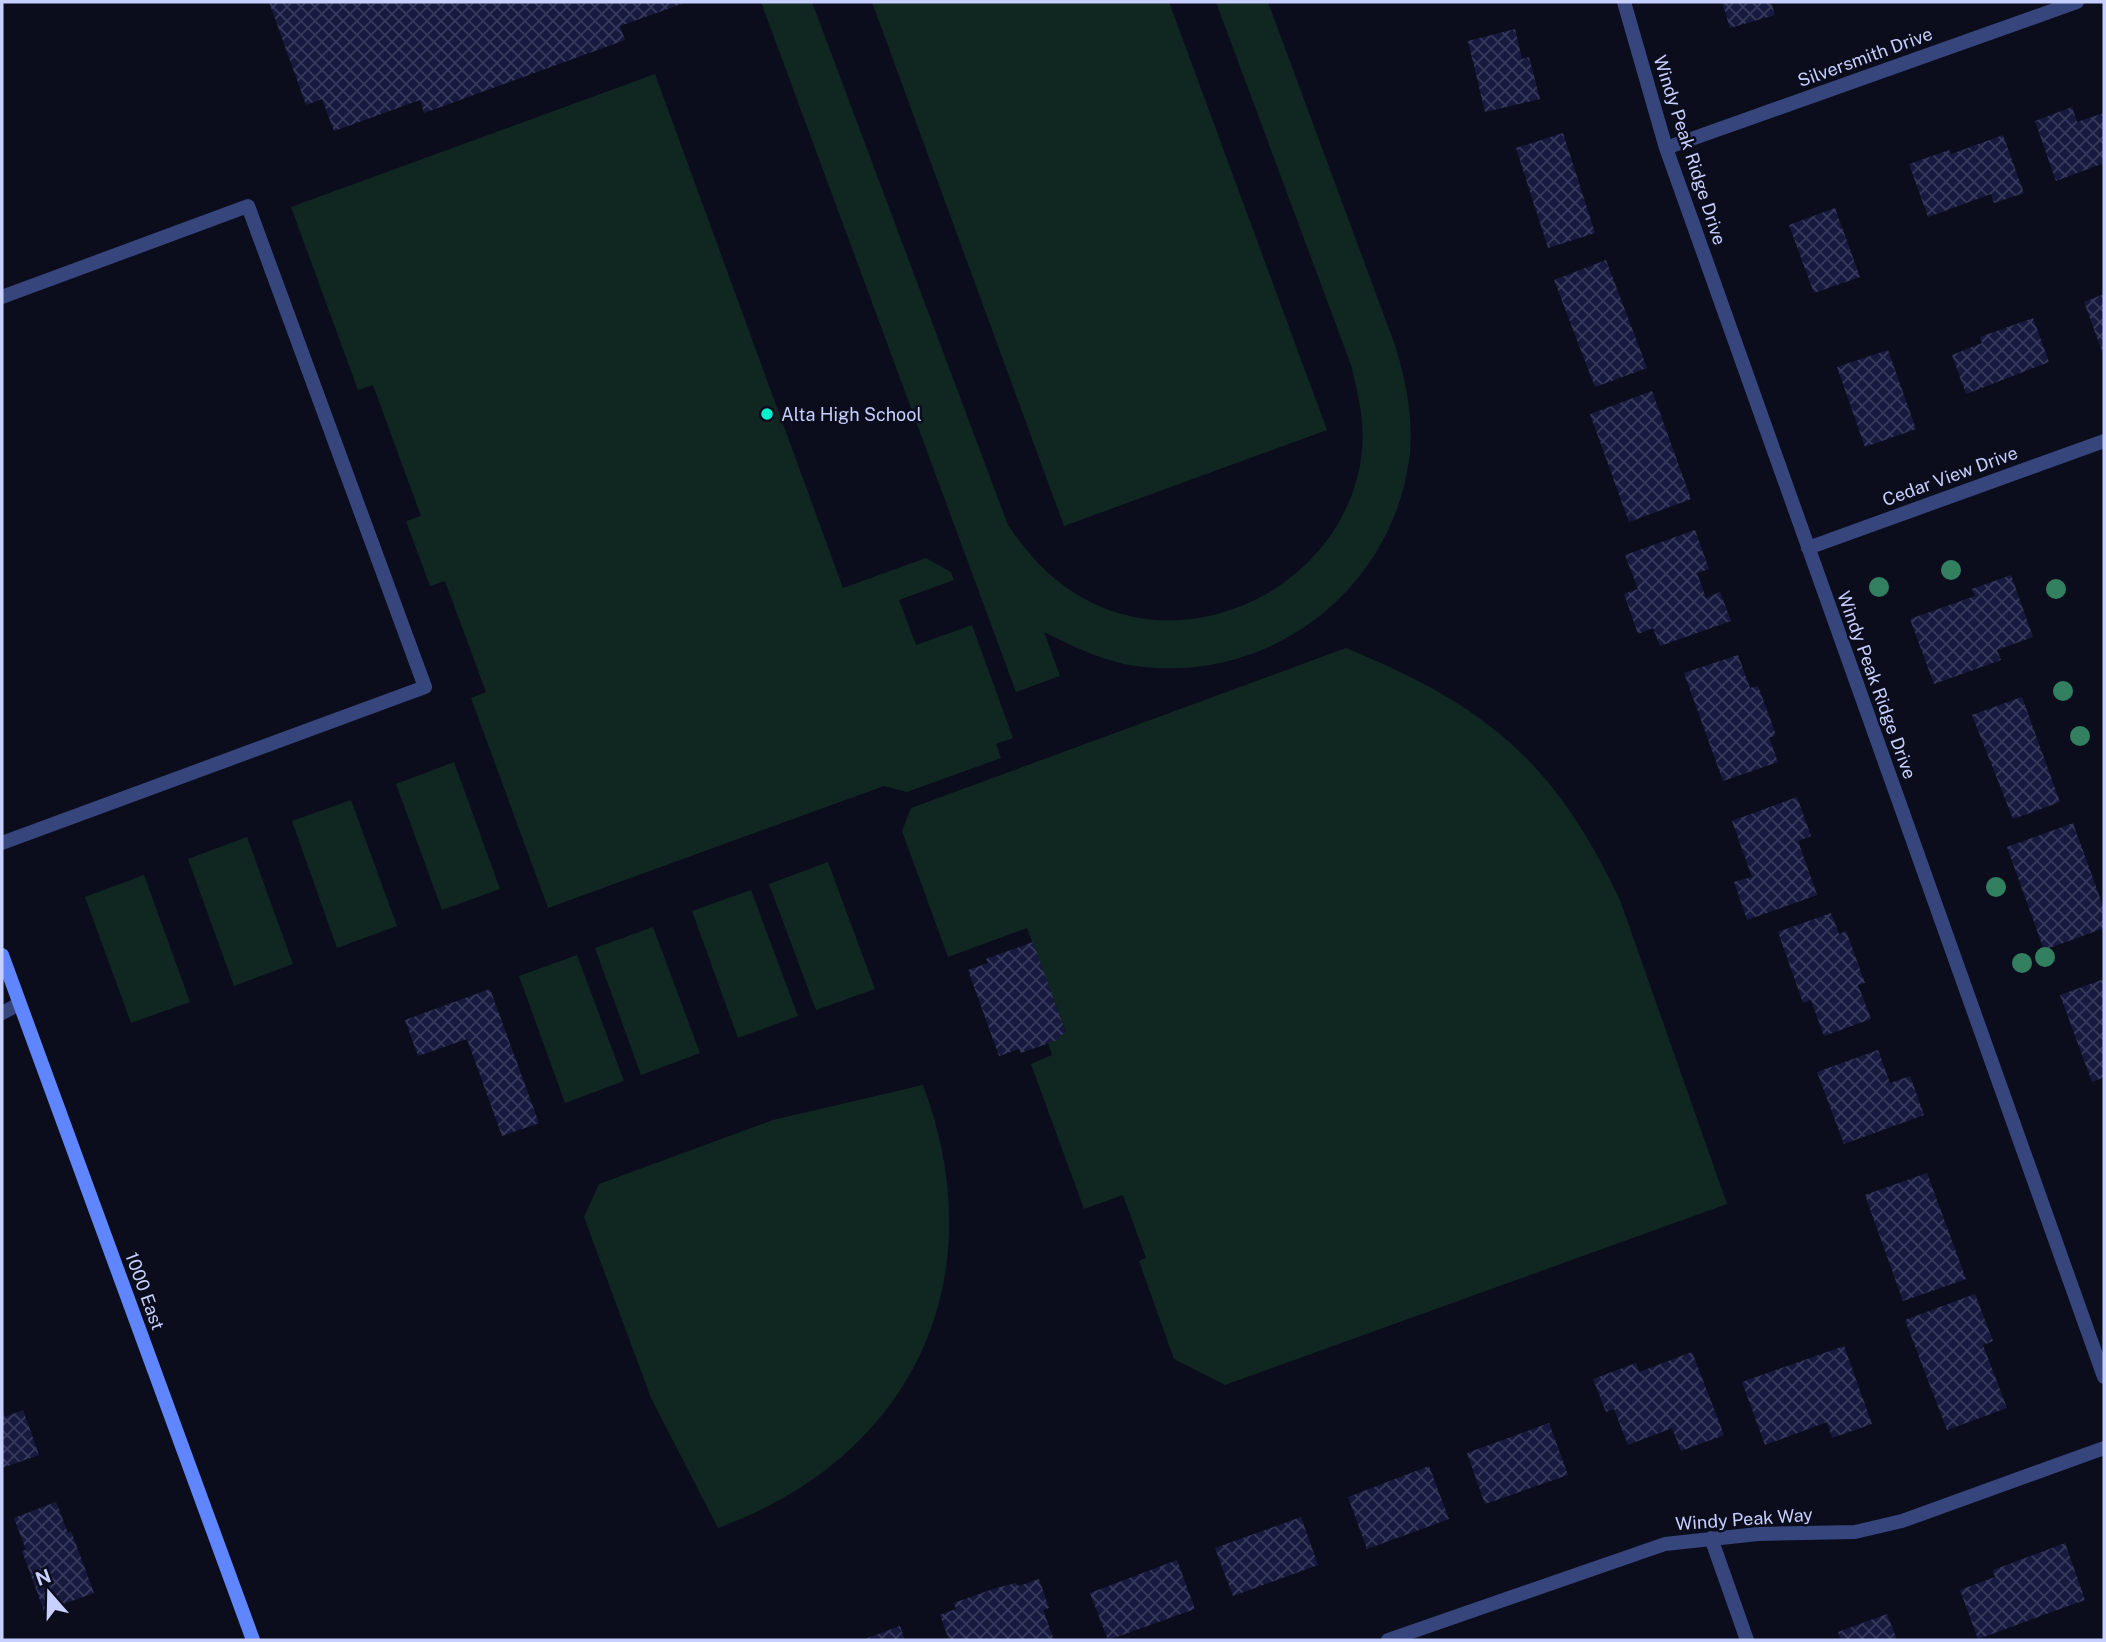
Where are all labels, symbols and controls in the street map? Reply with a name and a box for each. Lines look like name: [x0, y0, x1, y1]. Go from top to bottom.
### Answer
street label: Silversmith Drive: [1795, 23, 1935, 91]
street label: Windy Peak Ridge Drive: [1649, 52, 1731, 248]
place label: Alta High School: [781, 404, 922, 425]
marker: Alta High School: [759, 406, 775, 422]
street label: Cedar View Drive: [1880, 442, 2020, 510]
street label: Windy Peak Ridge Drive: [1833, 588, 1921, 782]
street label: 1000 East: [121, 1249, 169, 1333]
street label: Windy Peak Way: [1674, 1504, 1814, 1534]
north arrow: [14, 1558, 84, 1628]
text: N: [32, 1564, 54, 1590]

